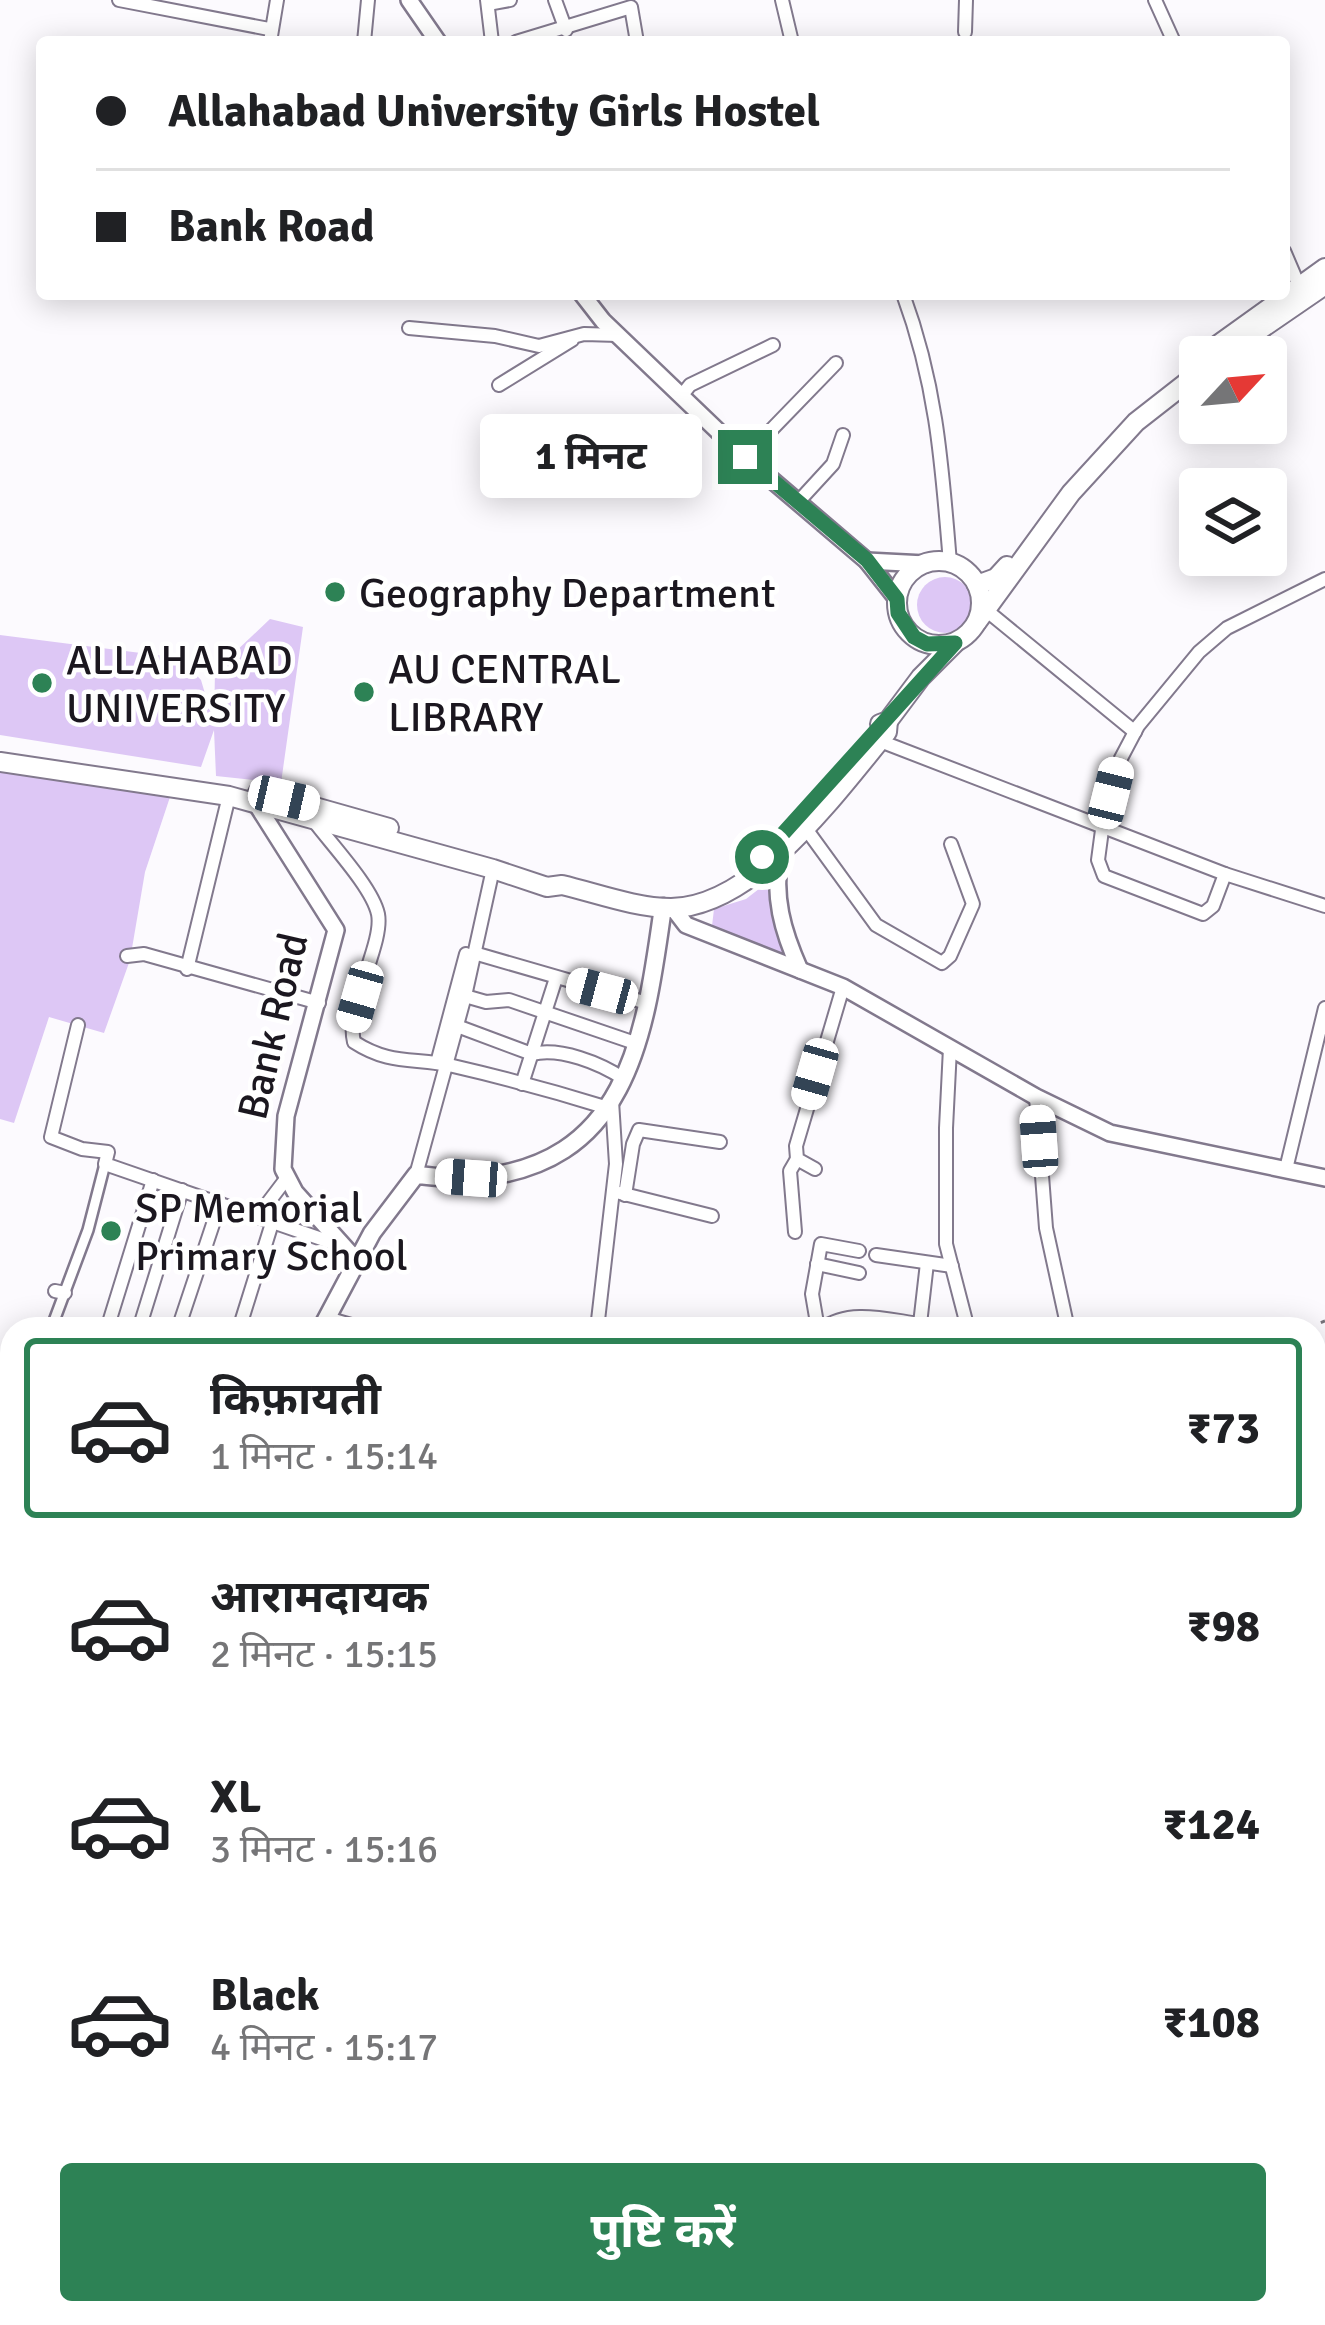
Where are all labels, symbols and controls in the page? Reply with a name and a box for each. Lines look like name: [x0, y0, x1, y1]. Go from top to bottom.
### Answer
text: Allahabad University Girls Hostel: [168, 84, 820, 139]
text: Bank Road: [168, 199, 374, 254]
north arrow: [1179, 336, 1287, 444]
map controls: [1179, 336, 1287, 576]
callout: 1 मिनट: [481, 415, 703, 499]
route end: [718, 430, 772, 484]
text: 1 मिनट: [535, 432, 647, 480]
button: layers: [1179, 468, 1287, 576]
place label: Geography Department: [359, 568, 776, 619]
marker: Geography Department: [322, 579, 348, 605]
place label: ALLAHABAD UNIVERSITY: [66, 635, 293, 734]
place label: AU CENTRAL LIBRARY: [388, 644, 621, 743]
marker: ALLAHABAD UNIVERSITY: [29, 670, 55, 696]
marker: AU CENTRAL LIBRARY: [351, 679, 377, 705]
car: [1085, 754, 1137, 832]
car: [245, 772, 323, 824]
route start: [735, 830, 789, 884]
street label: Bank Road: [227, 928, 320, 1125]
car: [333, 957, 387, 1037]
car: [563, 964, 641, 1018]
car: [788, 1034, 842, 1114]
car: [1019, 1104, 1059, 1178]
car: [434, 1158, 508, 1198]
place label: SP Memorial Primary School: [135, 1183, 408, 1282]
marker: SP Memorial Primary School: [98, 1218, 124, 1244]
text: किफ़ायती: [210, 1372, 381, 1427]
icon: car: [66, 1374, 174, 1482]
text: ₹73: [1187, 1401, 1260, 1456]
text: 1 मिनट · 15:14: [210, 1432, 438, 1480]
text: आरामदायक: [210, 1570, 428, 1625]
icon: car: [66, 1572, 174, 1680]
text: ₹98: [1187, 1599, 1260, 1654]
text: 2 मिनट · 15:15: [210, 1630, 438, 1678]
icon: car: [66, 1770, 174, 1878]
text: XL: [210, 1770, 261, 1825]
text: ₹124: [1163, 1797, 1260, 1852]
text: 3 मिनट · 15:16: [210, 1825, 438, 1873]
icon: car: [66, 1968, 174, 2076]
text: Black: [210, 1968, 320, 2023]
text: ₹108: [1163, 1995, 1260, 2050]
text: 4 मिनट · 15:17: [210, 2023, 438, 2071]
button: पुष्टि करें: [60, 2163, 1266, 2301]

